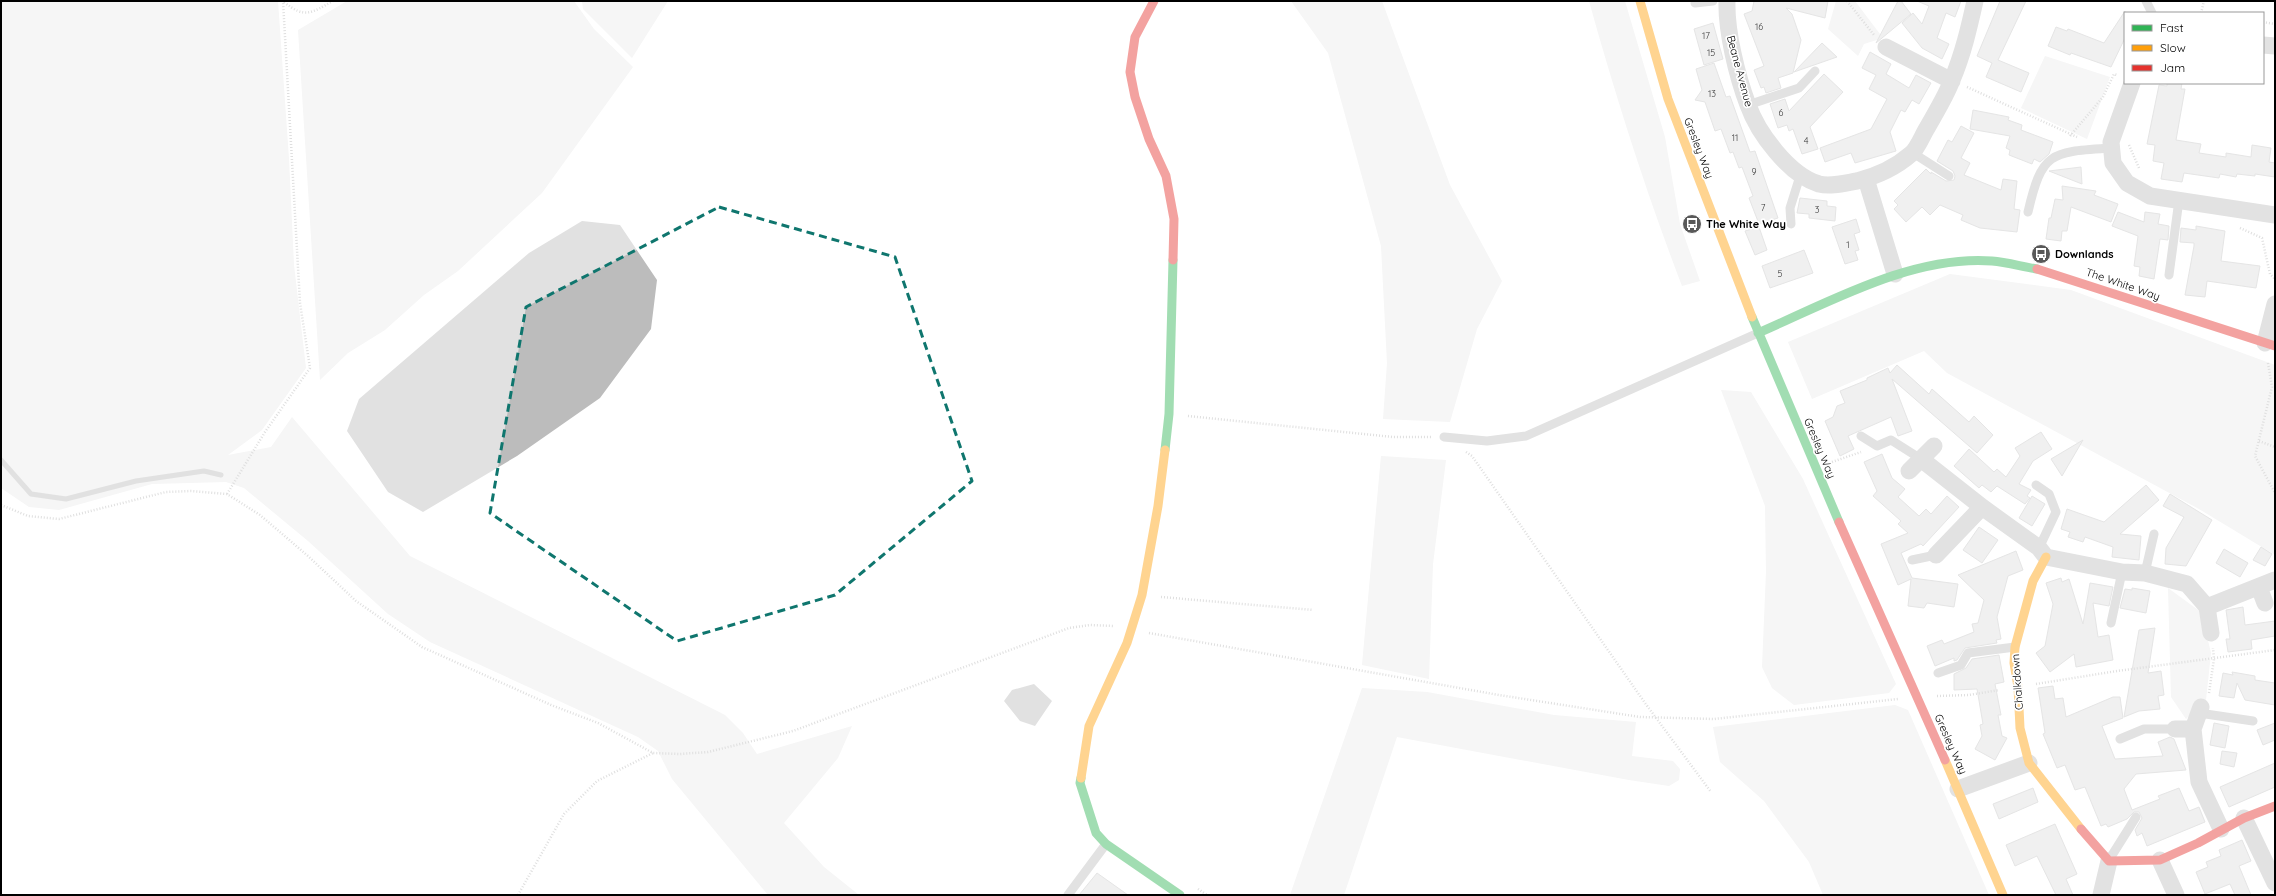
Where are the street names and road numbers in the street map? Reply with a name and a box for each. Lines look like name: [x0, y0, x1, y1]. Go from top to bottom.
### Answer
street label: Beane Avenue: [1724, 34, 1756, 108]
street label: Gresley Way: [1681, 115, 1717, 181]
street label: The White Way: [2084, 265, 2162, 303]
street label: Gresley Way: [1801, 416, 1839, 480]
street label: Chalkdown: [2008, 653, 2026, 711]
street label: Gresley Way: [1932, 712, 1970, 776]

